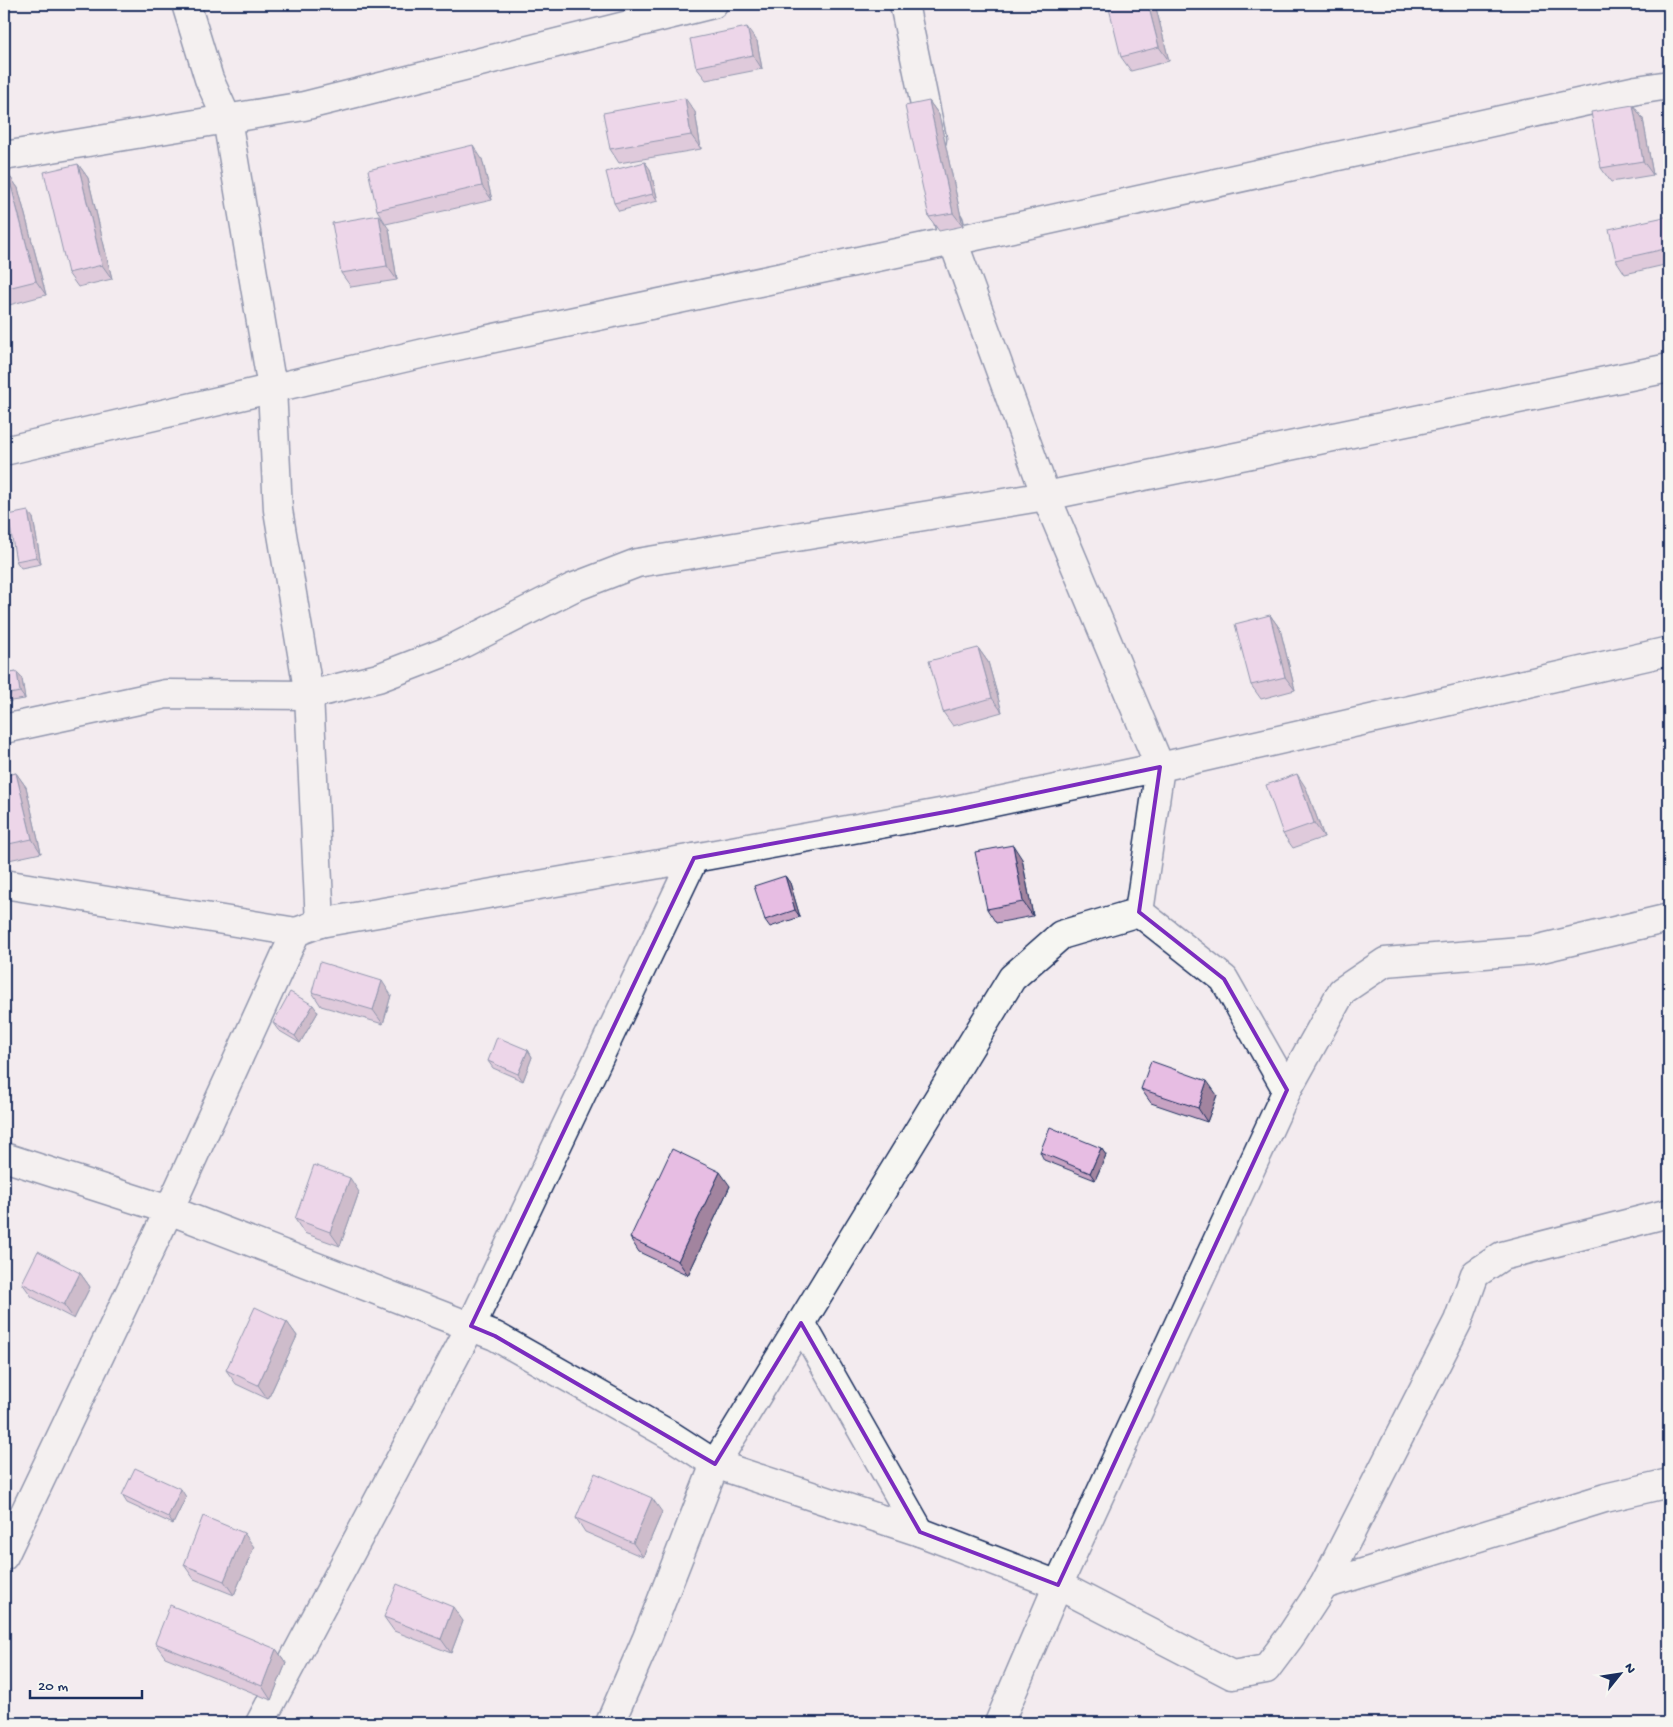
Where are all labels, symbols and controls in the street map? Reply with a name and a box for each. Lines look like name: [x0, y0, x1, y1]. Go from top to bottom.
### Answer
north arrow: [1596, 1650, 1646, 1700]
text: N: [1619, 1661, 1639, 1677]
scale bar: [30, 1667, 142, 1699]
text: 20 m: [38, 1678, 68, 1696]

